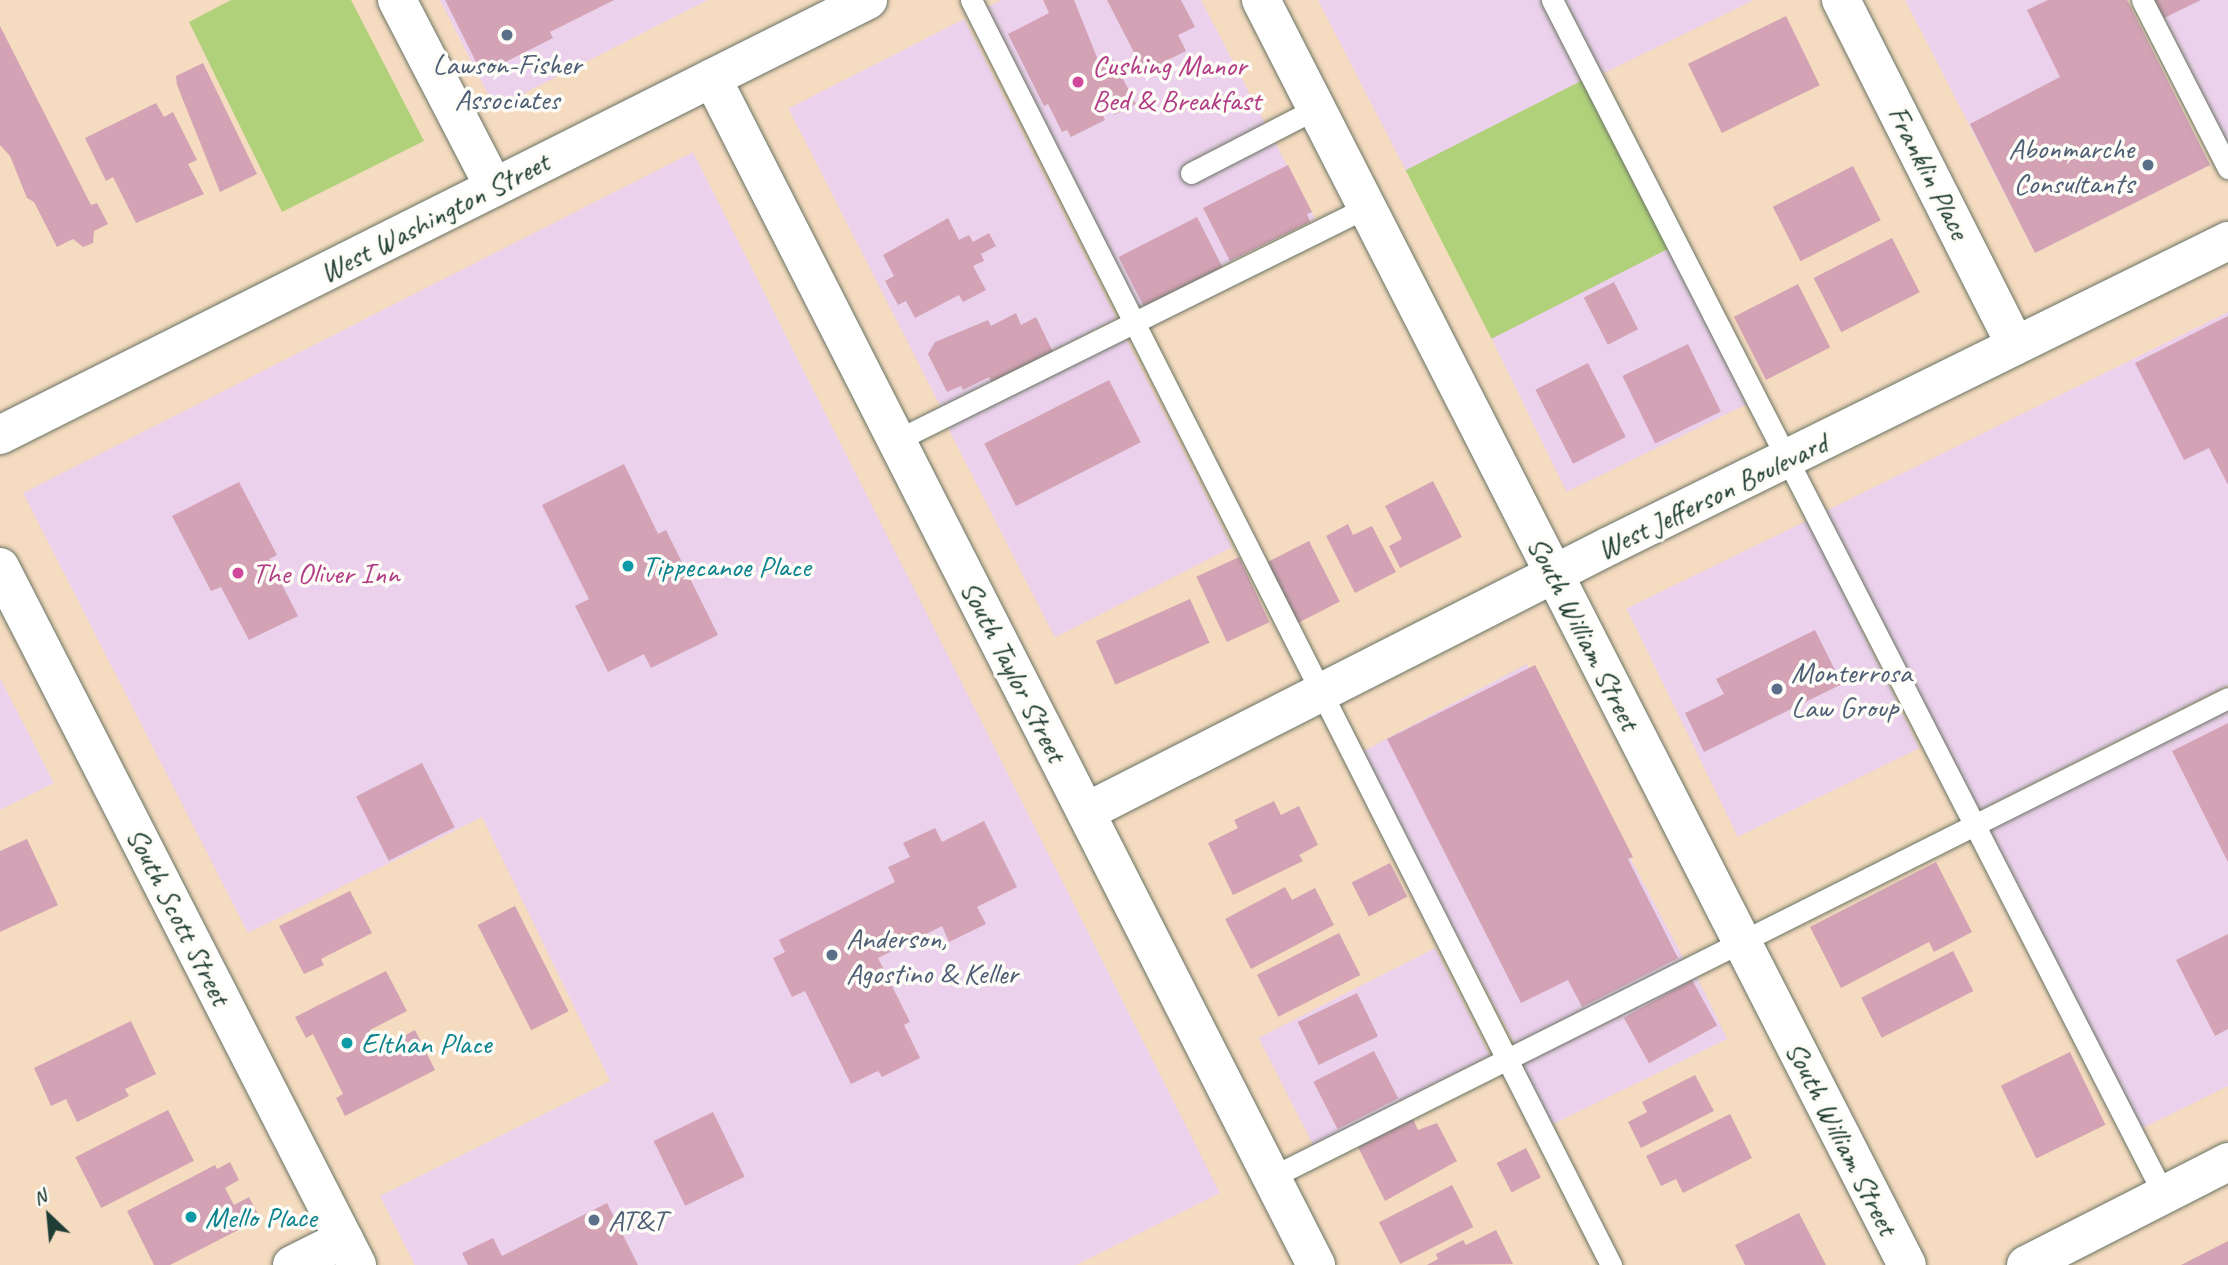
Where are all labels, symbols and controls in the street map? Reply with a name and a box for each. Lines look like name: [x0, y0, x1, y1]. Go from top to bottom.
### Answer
marker: Lawson-Fisher Associates: [499, 27, 515, 43]
place label: Lawson-Fisher Associates: [432, 46, 582, 116]
place label: Cushing Manor Bed & Breakfast: [1092, 47, 1261, 118]
marker: Cushing Manor Bed & Breakfast: [1070, 74, 1086, 90]
street label: Franklin Place: [1880, 99, 1978, 245]
place label: Abonmarche Consultants: [2008, 130, 2134, 200]
street label: West Washington Street: [313, 143, 555, 291]
marker: Abonmarche Consultants: [2140, 157, 2156, 173]
street label: West Jefferson Boulevard: [1591, 424, 1833, 568]
street label: South William Street: [1520, 530, 1648, 736]
place label: Tippecanoe Place: [642, 548, 811, 584]
place label: The Oliver Inn: [252, 555, 400, 591]
marker: Tippecanoe Place: [620, 558, 636, 574]
marker: The Oliver Inn: [230, 565, 246, 581]
street label: South Taylor Street: [953, 574, 1075, 768]
place label: Monterrosa Law Group: [1791, 654, 1912, 724]
marker: Monterrosa Law Group: [1769, 681, 1785, 697]
street label: South Scott Street: [119, 821, 239, 1011]
place label: Anderson, Agostino & Keller: [846, 920, 1018, 990]
marker: Anderson, Agostino & Keller: [824, 947, 840, 963]
place label: Elthan Place: [361, 1025, 492, 1061]
marker: Elthan Place: [339, 1035, 355, 1051]
street label: South William Street: [1778, 1035, 1906, 1241]
north arrow: [14, 1181, 84, 1251]
text: N: [29, 1184, 50, 1210]
place label: Mello Place: [205, 1199, 317, 1235]
place label: AT&T: [608, 1202, 666, 1238]
marker: Mello Place: [183, 1209, 199, 1225]
marker: AT&T: [586, 1212, 602, 1228]

